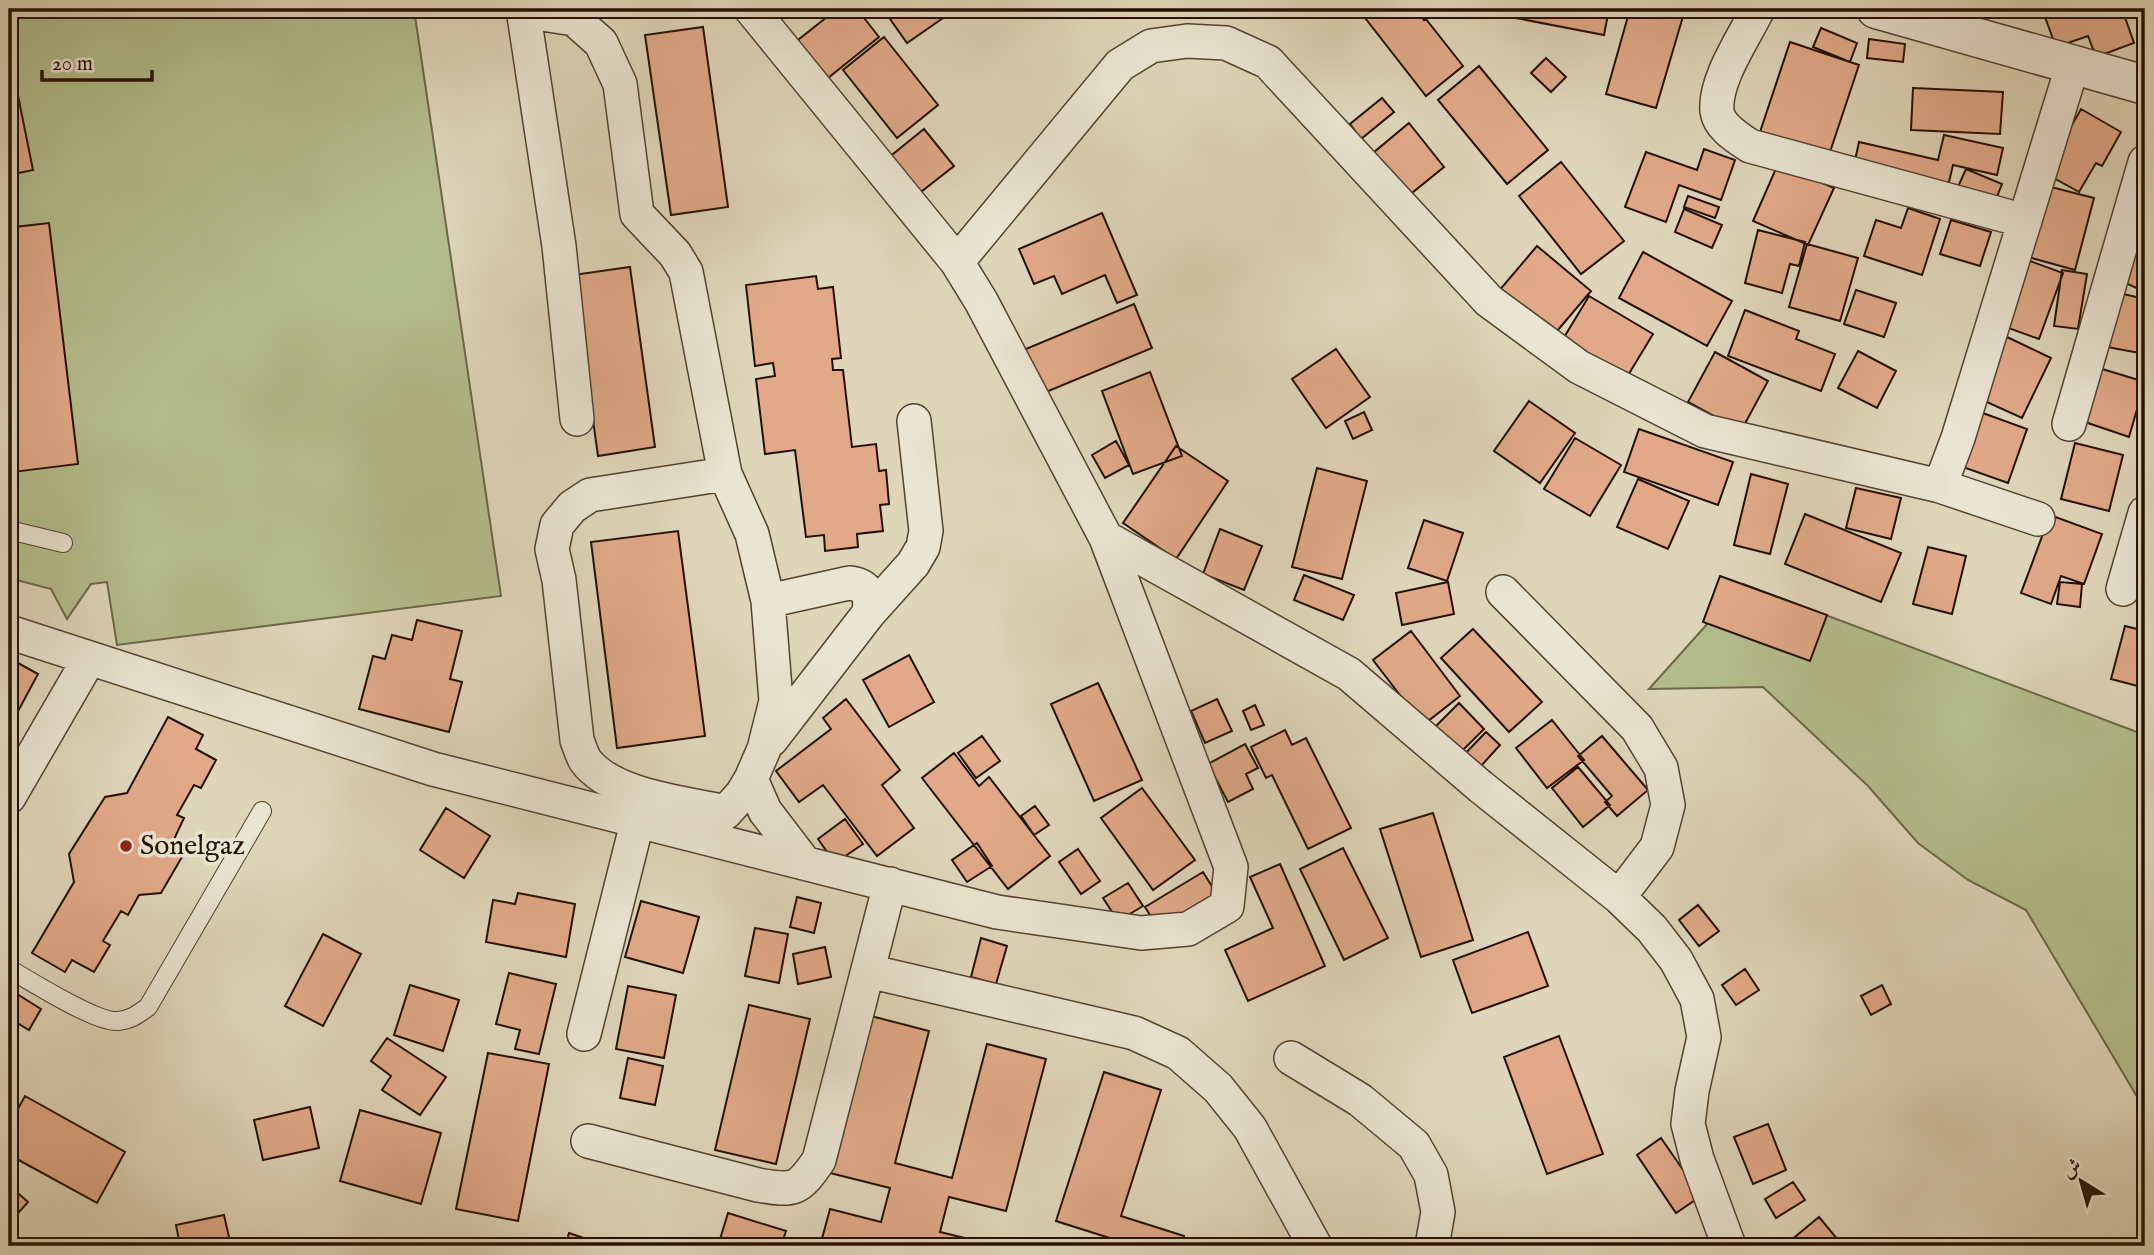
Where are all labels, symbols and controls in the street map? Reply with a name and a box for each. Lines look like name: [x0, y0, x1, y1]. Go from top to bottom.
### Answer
scale bar: [42, 38, 152, 82]
text: 20 m: [52, 51, 93, 78]
place label: Sonelgaz: [140, 829, 245, 864]
marker: Sonelgaz: [118, 838, 134, 854]
north arrow: [2046, 1146, 2116, 1216]
text: ش: [2057, 1154, 2087, 1184]

